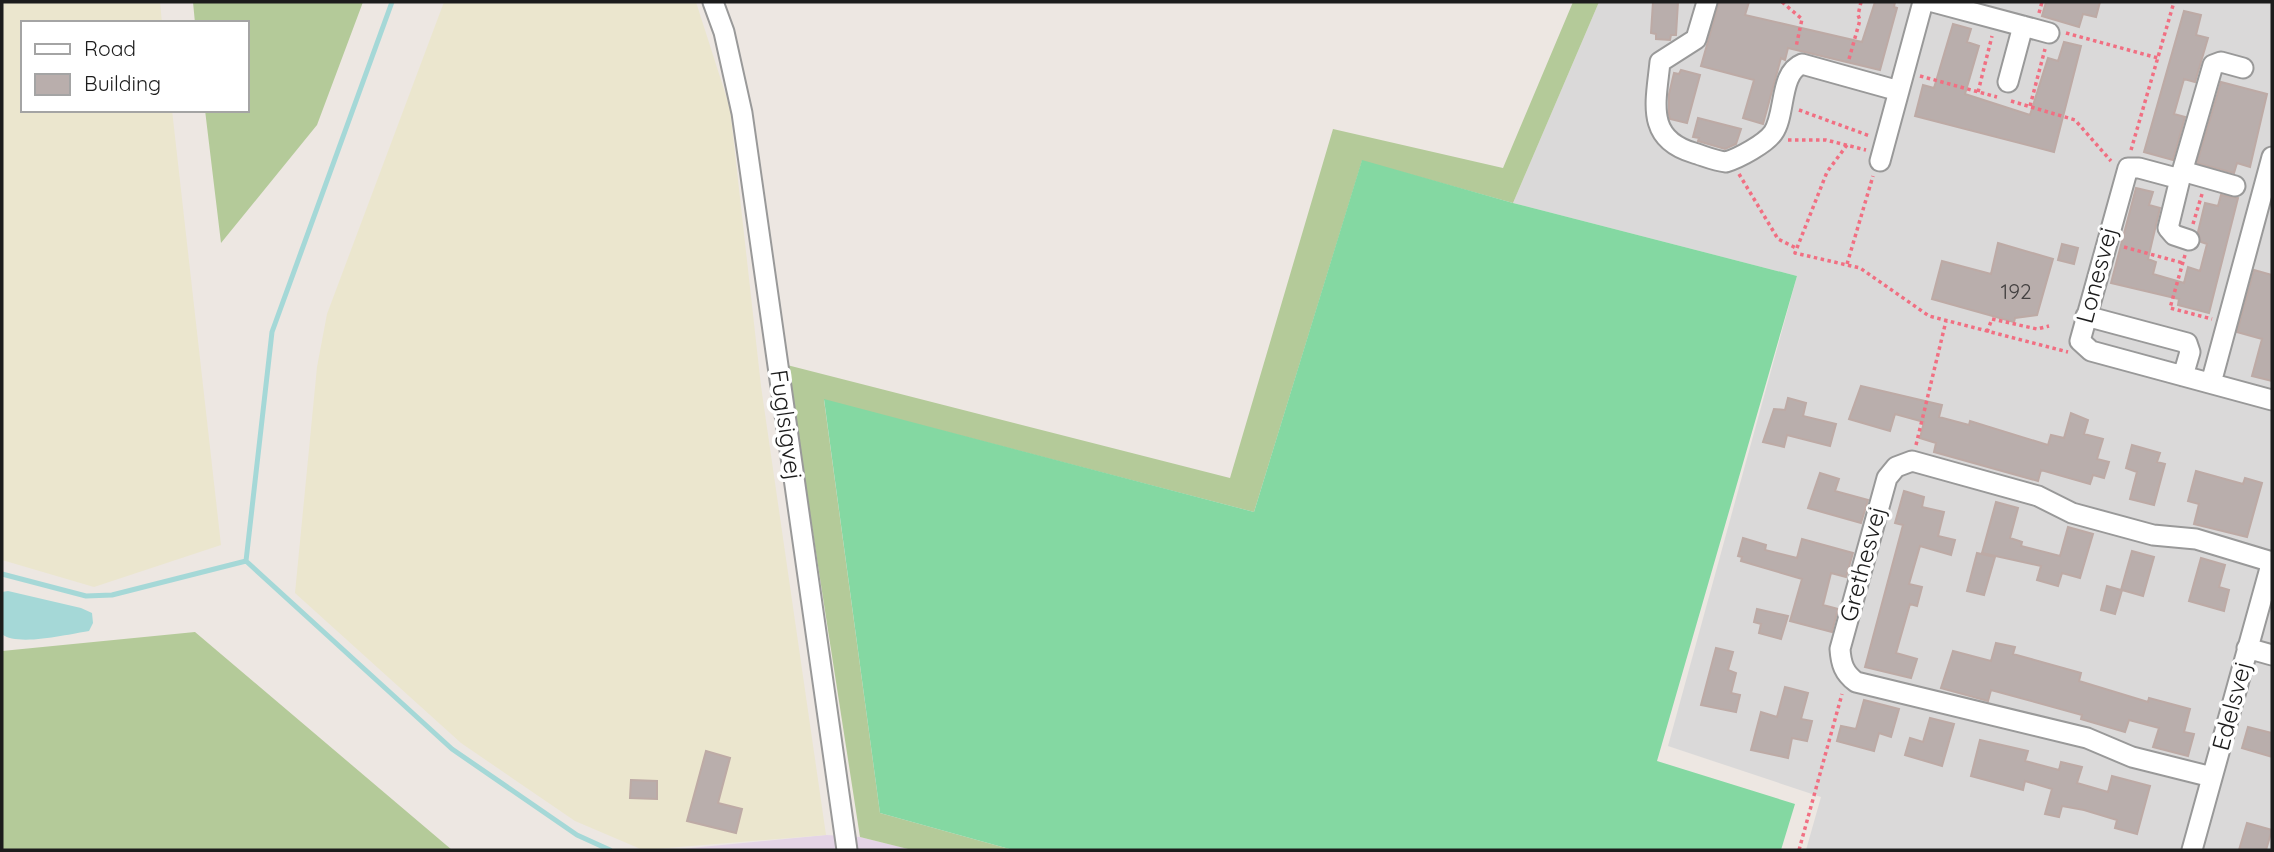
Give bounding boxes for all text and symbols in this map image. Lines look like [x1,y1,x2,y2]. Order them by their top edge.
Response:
legend [21,21,248,112]
text: Road [84,35,136,61]
text: Building [84,70,161,96]
street label: Lonesvej [2069,223,2123,326]
house number: 192 [2000,278,2032,304]
street label: Fuglsigvej [764,368,810,482]
street label: Grethesvej [1832,503,1892,625]
street label: Edelsvej [2205,658,2257,754]

